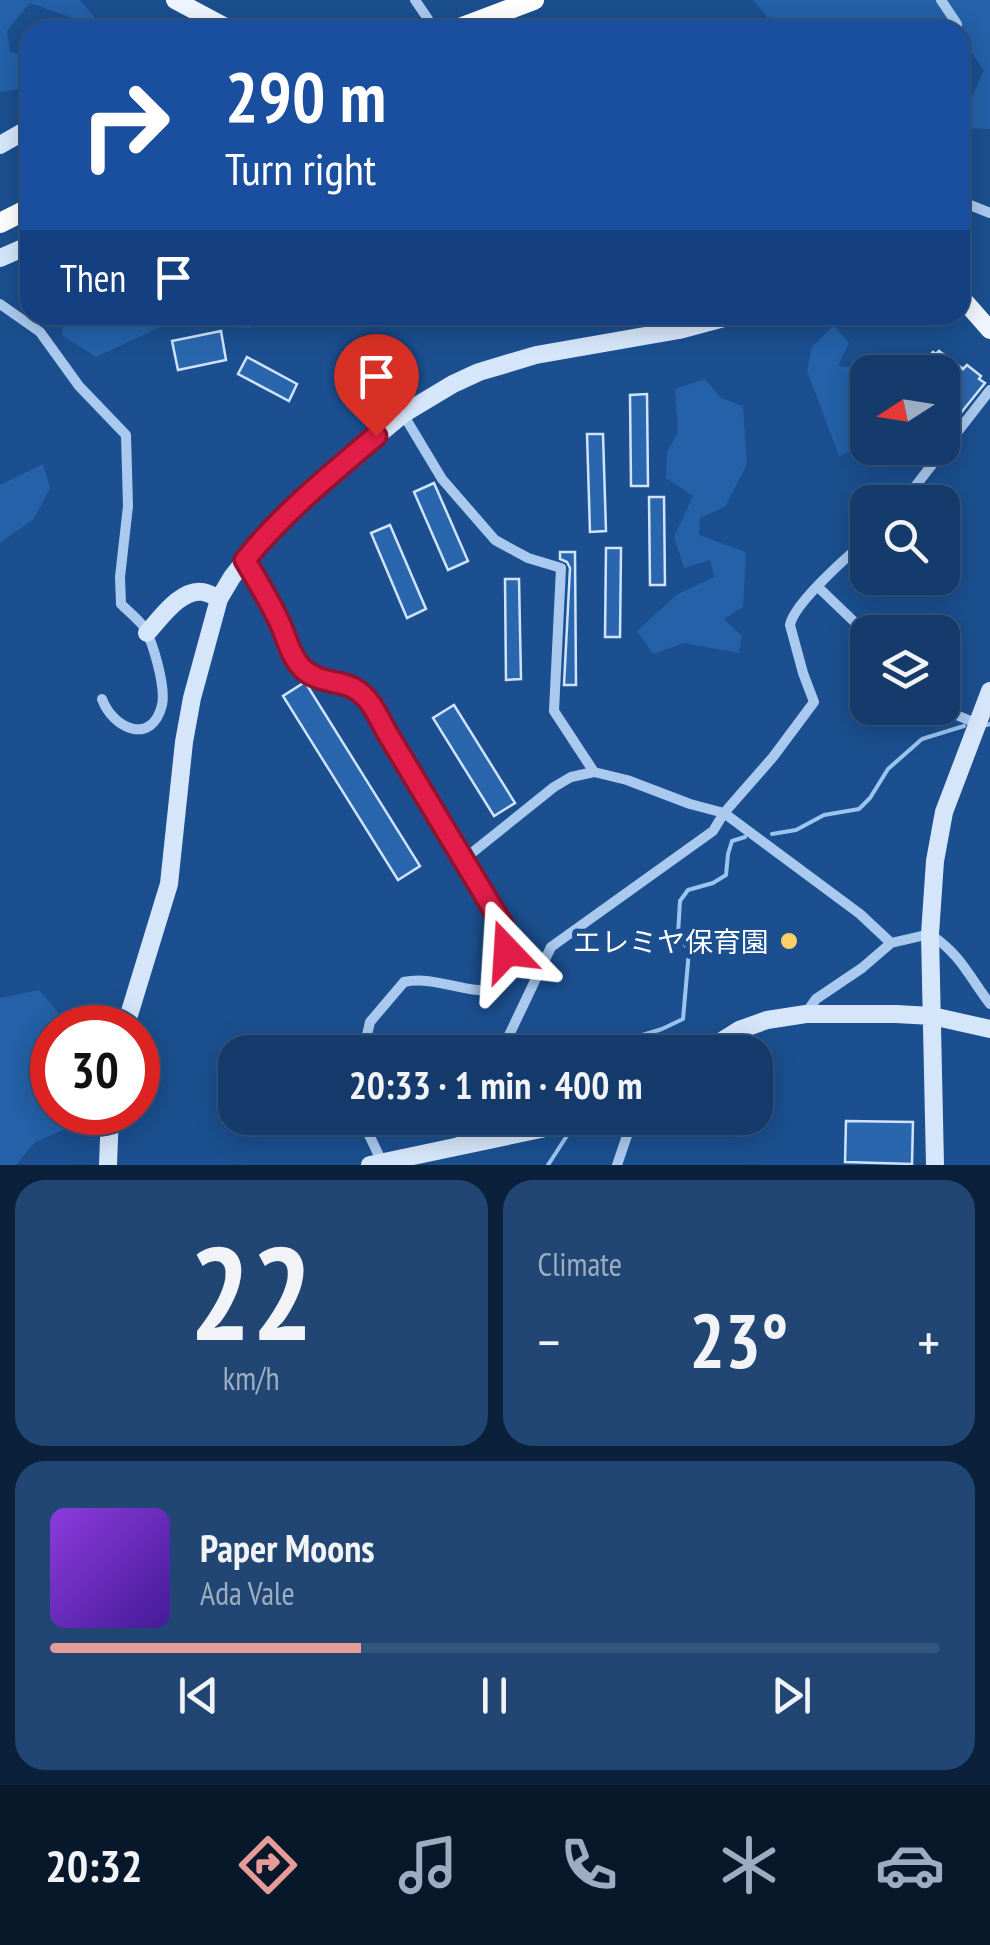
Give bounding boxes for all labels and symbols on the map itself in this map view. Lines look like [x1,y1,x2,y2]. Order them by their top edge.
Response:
pin [334,334,419,437]
north arrow [850,355,960,465]
position arrow [455,899,559,1003]
place label: エレミヤ保育園 [573,923,769,960]
marker: エレミヤ保育園 [778,930,800,952]
speed limit sign: 30 [30,1005,160,1135]

